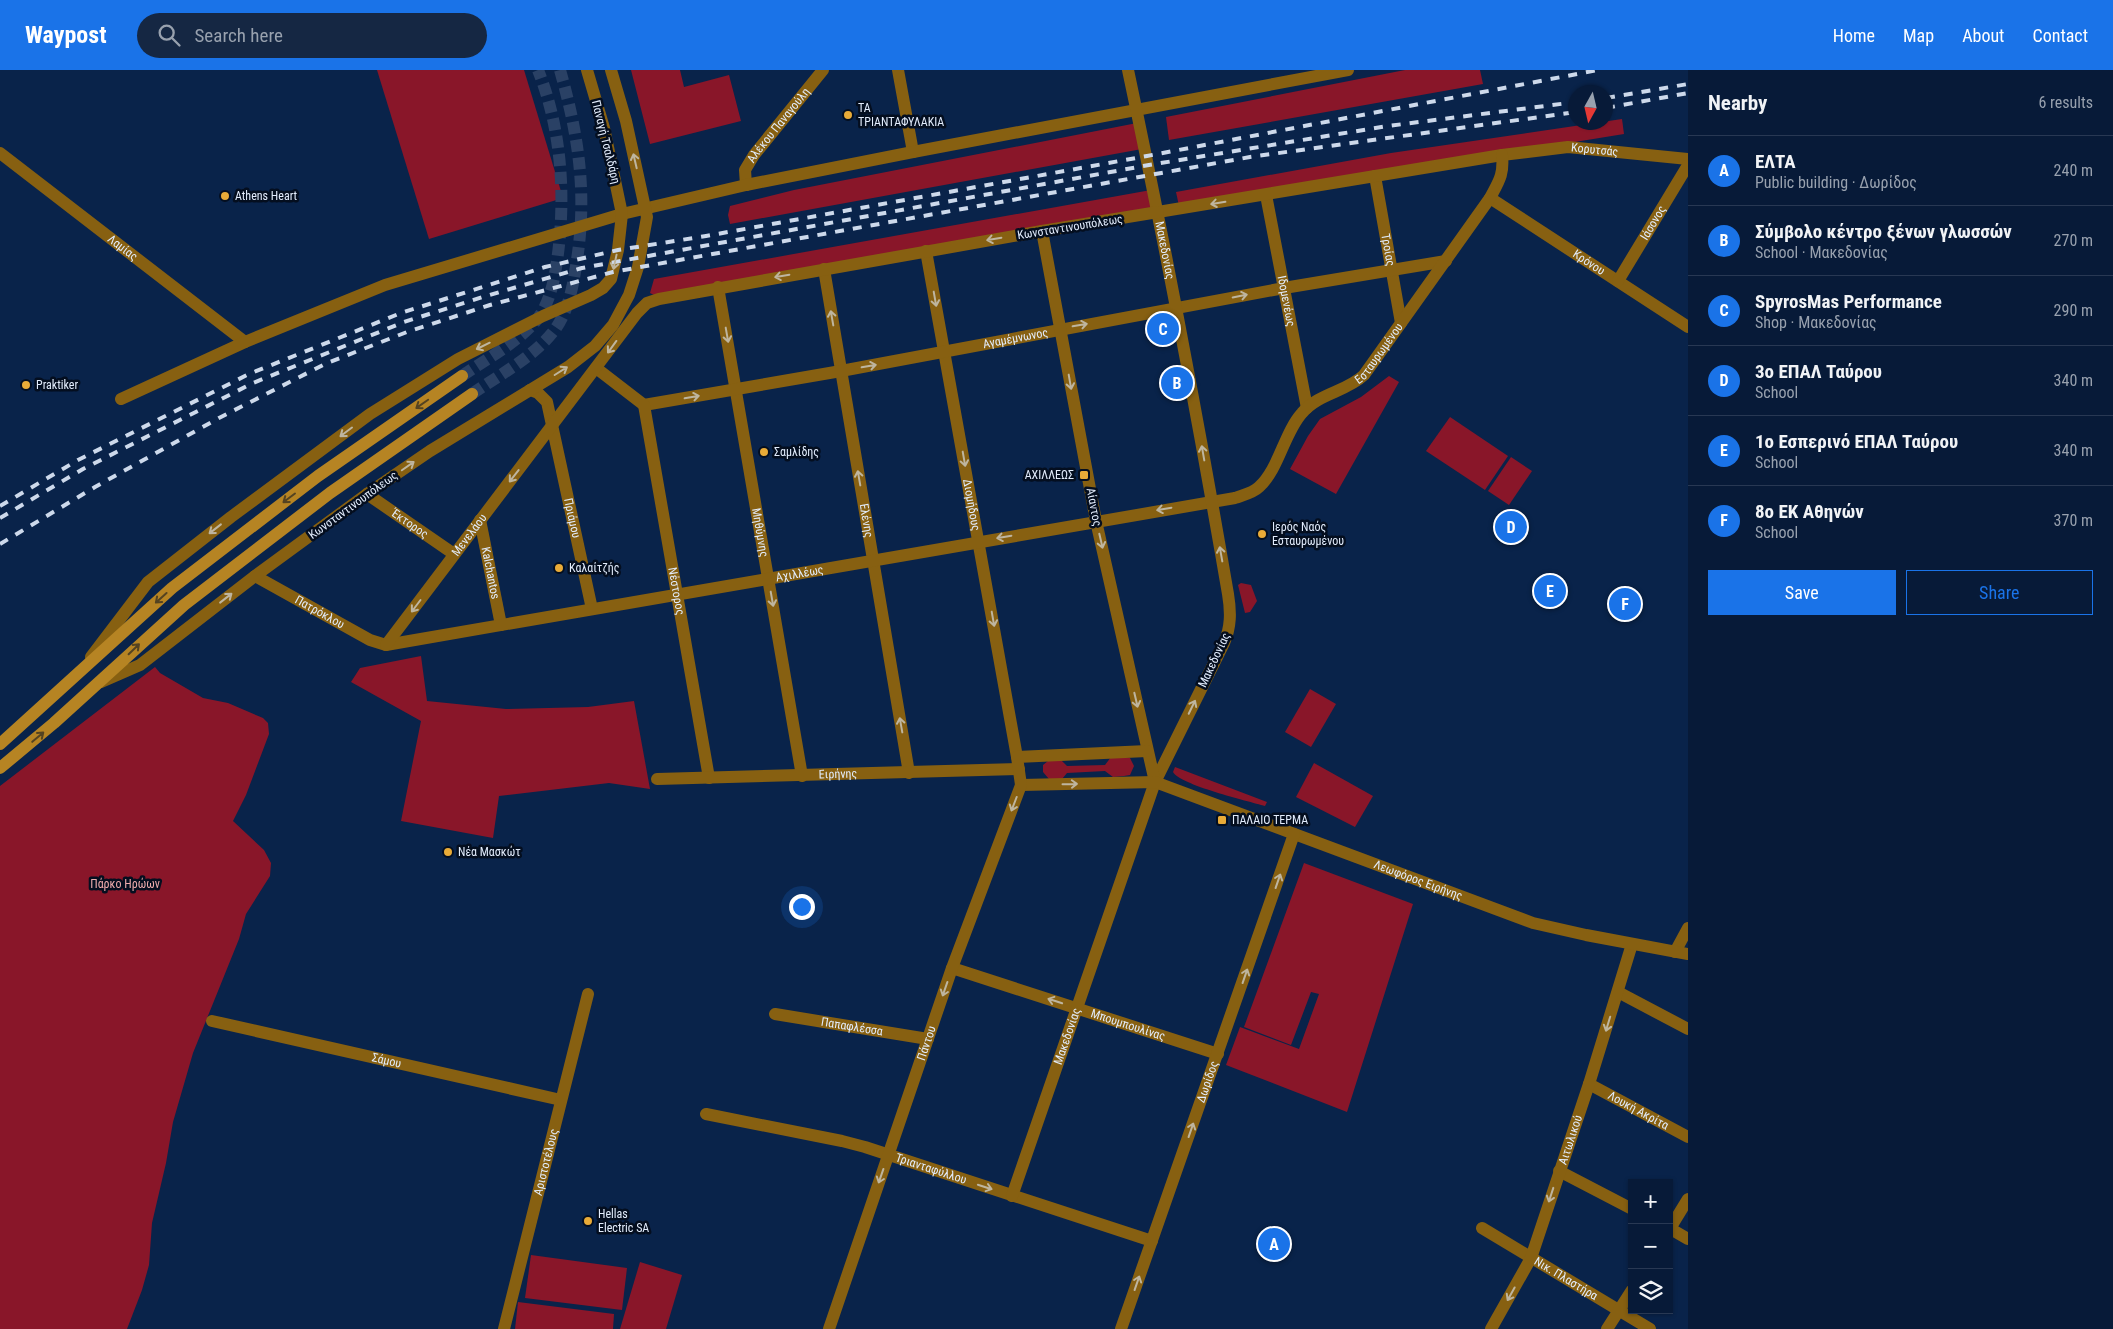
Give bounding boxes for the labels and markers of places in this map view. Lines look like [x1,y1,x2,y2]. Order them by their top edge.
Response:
place label: ΤΑ ΤΡΙΑΝΤΑΦΥΛΑΚΙΑ [858,101,944,129]
marker: ΤΑ ΤΡΙΑΝΤΑΦΥΛΑΚΙΑ [842,109,854,121]
place label: Athens Heart [235,189,298,203]
marker: Athens Heart [219,190,231,202]
pin: C [1147,310,1179,348]
pin: B [1161,364,1193,402]
place label: Praktiker [36,378,78,392]
marker: Praktiker [20,379,32,391]
place label: Σαμλίδης [774,445,819,459]
marker: Σαμλίδης [758,446,770,458]
place label: ΑΧΙΛΛΕΩΣ [1025,468,1074,482]
marker: ΑΧΙΛΛΕΩΣ [1078,469,1090,481]
pin: D [1495,508,1527,546]
place label: Ιερός Ναός Εσταυρωμένου [1272,520,1344,548]
marker: Ιερός Ναός Εσταυρωμένου [1256,528,1268,540]
place label: Καλαίτζής [569,561,620,575]
marker: Καλαίτζής [553,562,565,574]
pin: E [1534,572,1566,610]
pin: F [1609,585,1641,623]
place label: ΠΑΛΑΙΟ ΤΕΡΜΑ [1232,813,1308,827]
marker: ΠΑΛΑΙΟ ΤΕΡΜΑ [1216,814,1228,826]
place label: Νέα Μασκώτ [458,845,521,859]
marker: Νέα Μασκώτ [442,846,454,858]
place label: Hellas Electric SA [598,1207,649,1235]
marker: Hellas Electric SA [582,1215,594,1227]
pin: A [1258,1225,1290,1263]

